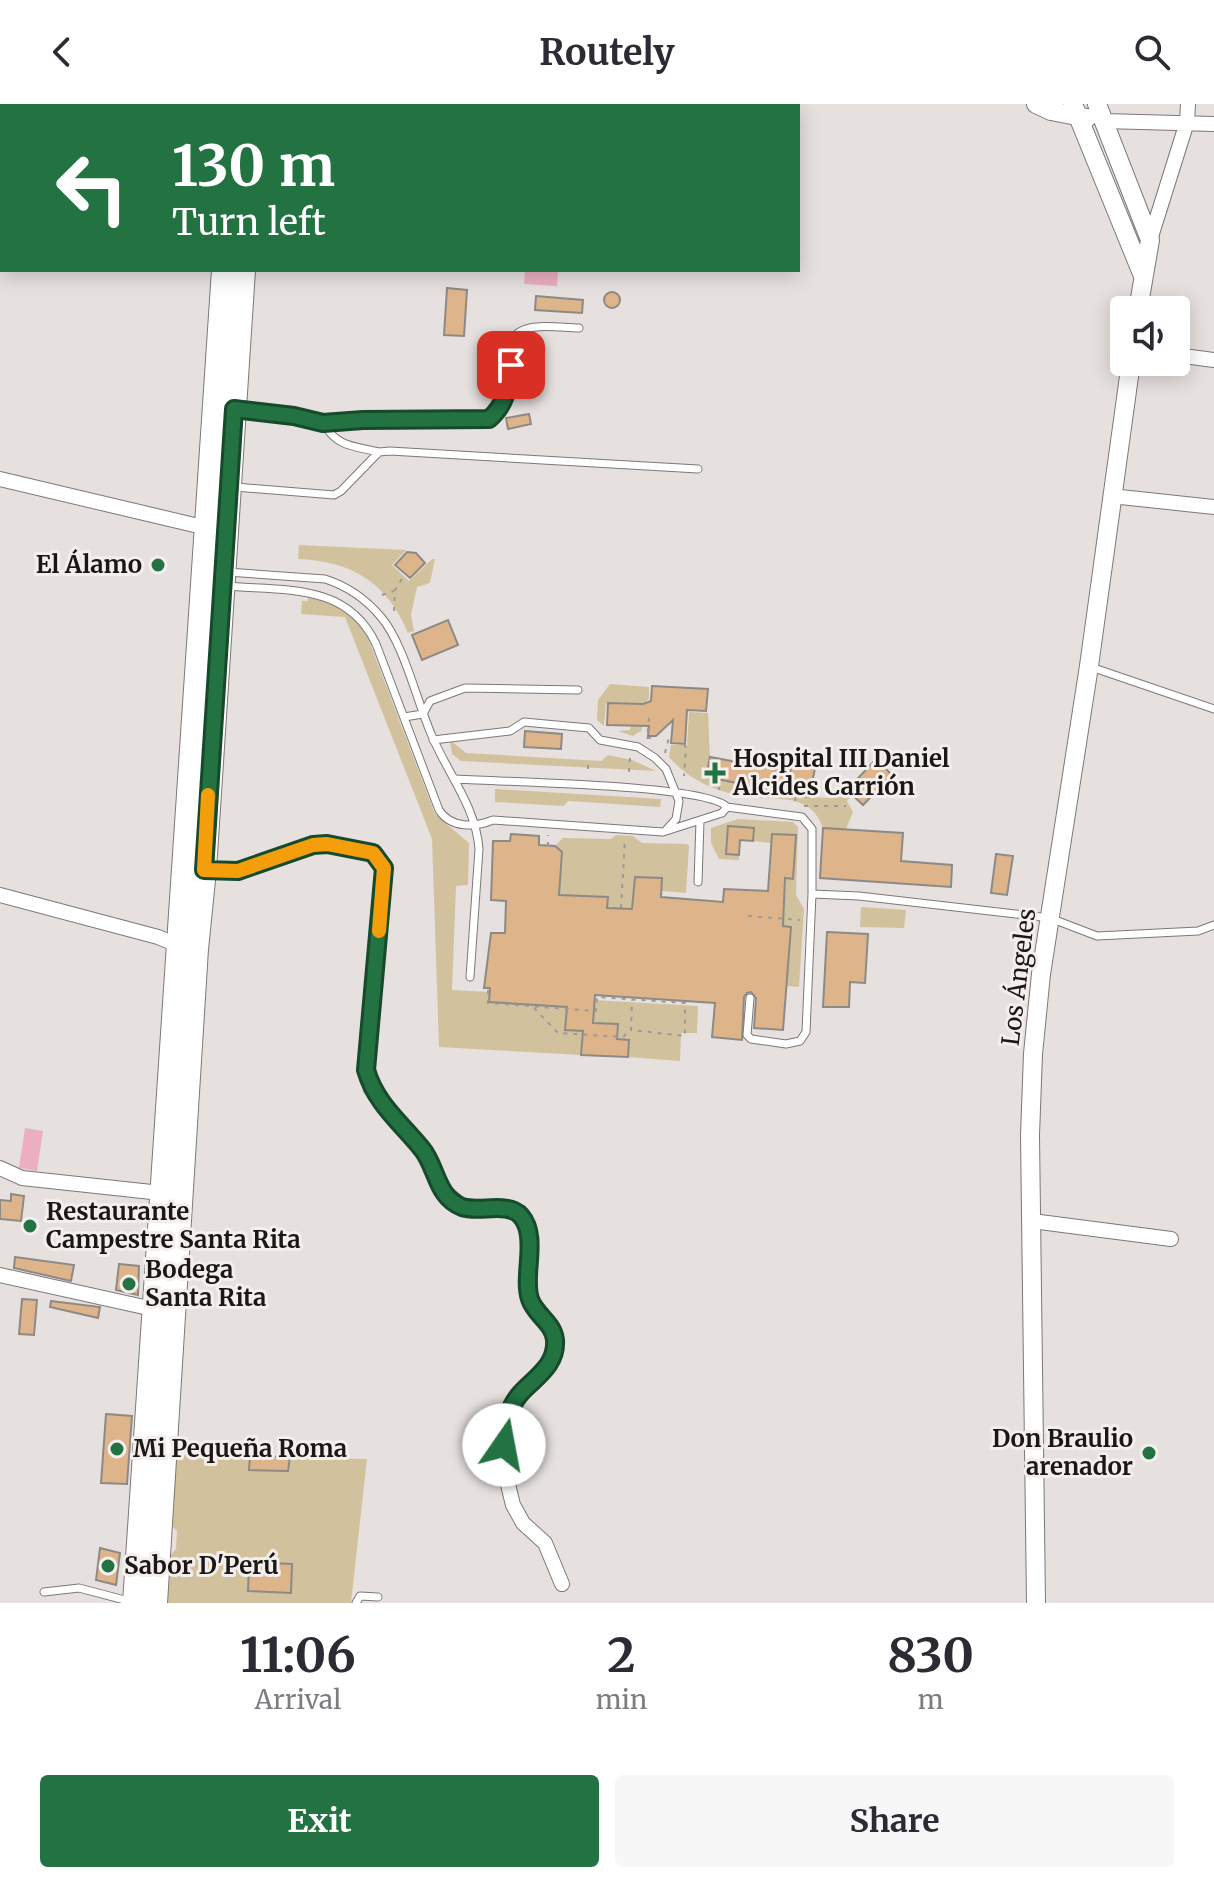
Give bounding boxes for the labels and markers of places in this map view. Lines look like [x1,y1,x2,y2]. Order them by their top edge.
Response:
pin [477,331,545,399]
place label: El Álamo [36,548,142,580]
marker: El Álamo [149,556,167,574]
place label: Hospital III Daniel Alcides Carrión [732,743,950,802]
marker: Hospital III Daniel Alcides Carrión [704,762,726,784]
place label: Restaurante Campestre Santa Rita [46,1196,301,1255]
marker: Restaurante Campestre Santa Rita [21,1217,39,1235]
place label: Bodega Santa Rita [145,1254,266,1313]
marker: Bodega Santa Rita [120,1275,138,1293]
place label: Don Braulio arenador [992,1423,1133,1482]
place label: Mi Pequeña Roma [133,1433,347,1464]
marker: Mi Pequeña Roma [108,1440,126,1458]
marker: Don Braulio arenador [1140,1444,1158,1462]
place label: Sabor D'Perú [124,1550,279,1581]
marker: Sabor D'Perú [99,1557,117,1575]

